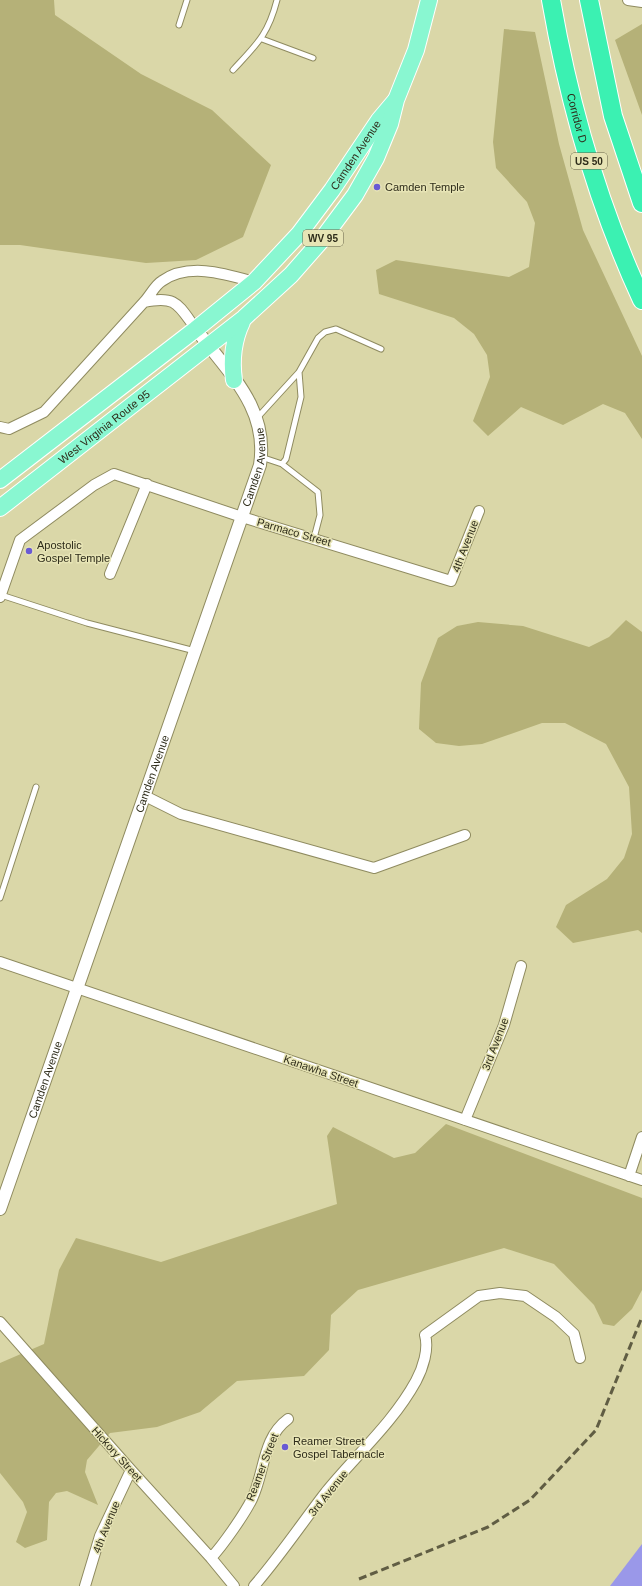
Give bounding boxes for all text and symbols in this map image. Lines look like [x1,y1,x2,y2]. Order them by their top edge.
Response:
street label: Corridor D [565,92,589,144]
street label: Camden Avenue [328,118,383,192]
road number: US 50 [571,153,607,169]
place label: Camden Temple [385,181,465,193]
marker: Camden Temple [372,182,382,192]
road number: WV 95 [303,230,343,246]
street label: West Virginia Route 95 [56,388,152,466]
street label: Camden Avenue [240,427,267,508]
street label: Parmaco Street [256,516,332,548]
street label: 4th Avenue [450,518,480,574]
place label: Apostolic Gospel Temple [37,539,110,564]
marker: Apostolic Gospel Temple [24,546,34,556]
street label: Camden Avenue [133,733,171,814]
street label: 3rd Avenue [479,1016,511,1072]
street label: Camden Avenue [26,1039,64,1120]
street label: Kanawha Street [282,1053,360,1089]
street label: Hickory Street [89,1424,145,1484]
street label: Reamer Street [244,1431,280,1503]
place label: Reamer Street Gospel Tabernacle [293,1435,385,1460]
marker: Reamer Street Gospel Tabernacle [280,1442,290,1452]
street label: 3rd Avenue [306,1468,350,1518]
street label: 4th Avenue [90,1499,122,1555]

